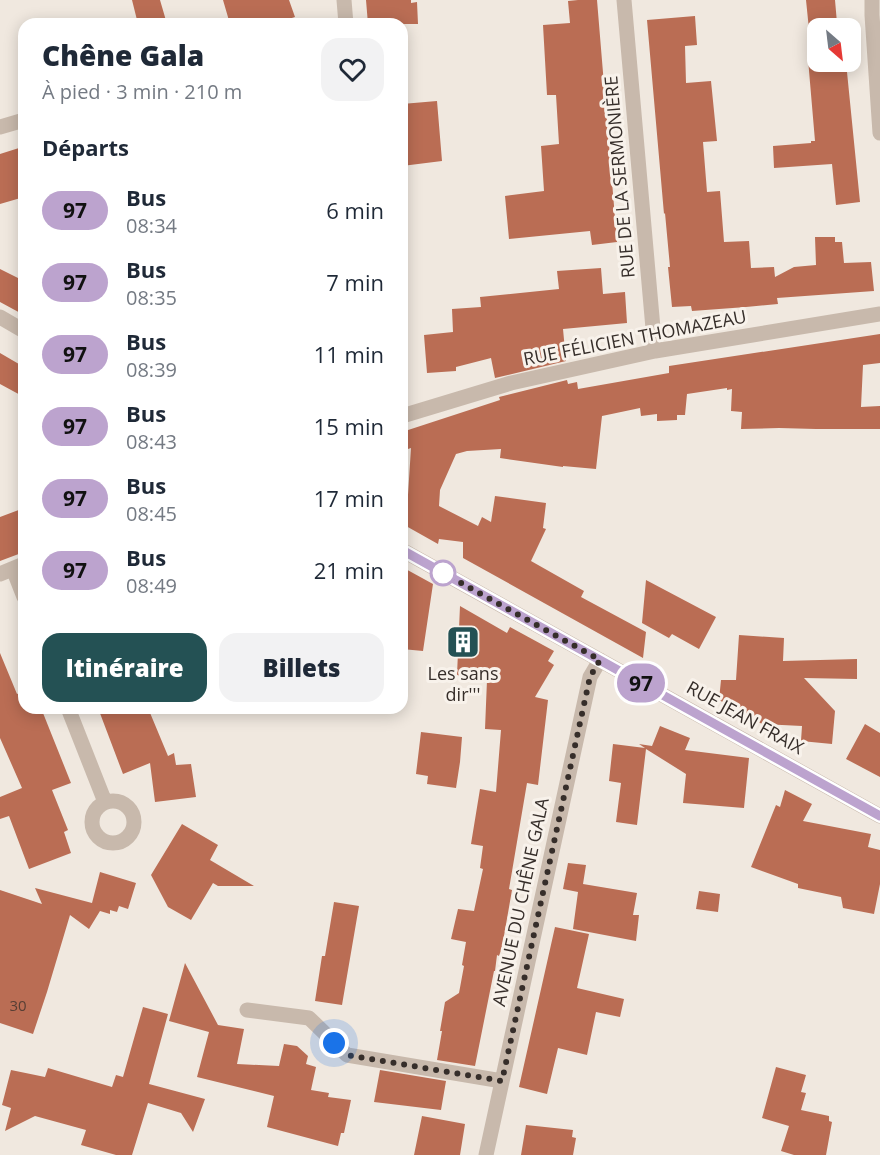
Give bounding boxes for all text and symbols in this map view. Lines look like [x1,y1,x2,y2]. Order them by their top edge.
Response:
north arrow [807,18,861,72]
map controls [807,18,861,72]
text: Chêne Gala [42,36,204,74]
button: heart [321,38,384,101]
street label: RUE DE LA SERMONIÈRE [598,75,640,279]
text: À pied · 3 min · 210 m [42,78,242,105]
text: Départs [42,132,129,162]
text: Bus [126,182,166,212]
text: 6 min [326,195,384,225]
text: 97 [63,196,87,224]
text: 08:34 [126,212,177,239]
text: Bus [126,254,166,284]
text: 7 min [326,267,384,297]
text: 97 [63,268,87,296]
text: 08:35 [126,284,177,311]
street label: RUE FÉLICIEN THOMAZEAU [521,304,748,370]
text: Bus [126,326,166,356]
text: 11 min [314,339,384,369]
text: 97 [63,340,87,368]
text: 08:39 [126,356,177,383]
text: Bus [126,398,166,428]
text: 15 min [314,411,384,441]
text: 97 [63,412,87,440]
text: 08:43 [126,428,177,455]
text: Bus [126,470,166,500]
text: 17 min [314,483,384,513]
text: 97 [63,484,87,512]
text: 08:45 [126,500,177,527]
text: Bus [126,542,166,572]
text: 21 min [314,555,384,585]
text: 97 [63,556,87,584]
unlabelled marker [430,560,456,586]
text: 08:49 [126,572,177,599]
building icon: Les sans dir''' [445,624,481,660]
button: Itinéraire [42,633,207,702]
button: Billets [219,633,384,702]
place label: Les sans dir''' [428,661,498,706]
line badge: 97 [614,664,668,702]
text: 97 [629,669,653,697]
street label: RUE JEAN FRAIX [683,675,809,760]
street label: AVENUE DU CHÊNE GALA [486,795,554,1008]
house number: 30 [9,995,27,1015]
your location [319,1028,349,1058]

